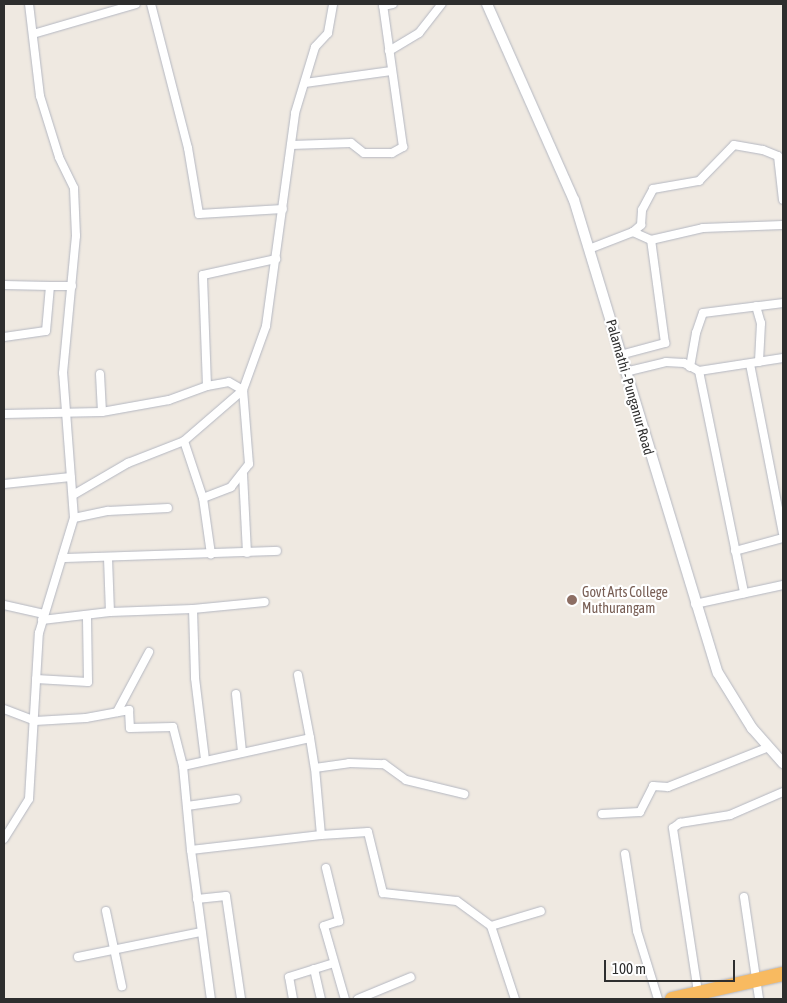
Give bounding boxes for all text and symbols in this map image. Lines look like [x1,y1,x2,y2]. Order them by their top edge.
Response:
street label: Palamathi - Punganur Road [603,317,657,457]
place label: Govt Arts College Muthurangam [582,584,668,616]
marker: Govt Arts College Muthurangam [566,594,578,606]
scale bar [607,950,738,982]
text: 100 m [612,960,646,977]

